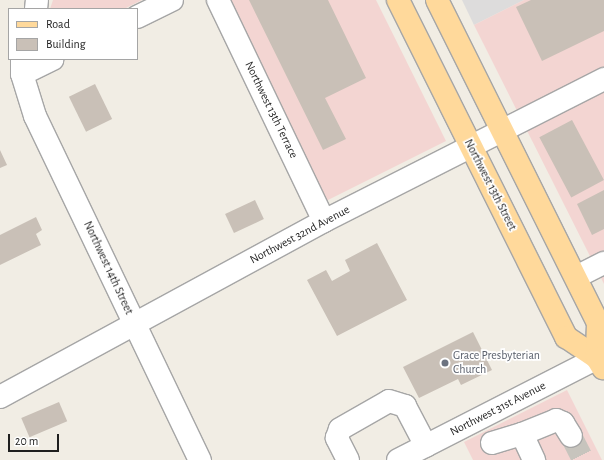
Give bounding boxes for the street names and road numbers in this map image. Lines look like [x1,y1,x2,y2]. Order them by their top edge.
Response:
street label: Northwest 13th Terrace [241,59,301,161]
street label: Northwest 13th Street [461,137,519,233]
street label: Northwest 32nd Avenue [248,203,352,267]
street label: Northwest 14th Street [80,219,136,317]
street label: Northwest 31st Avenue [448,379,548,439]

